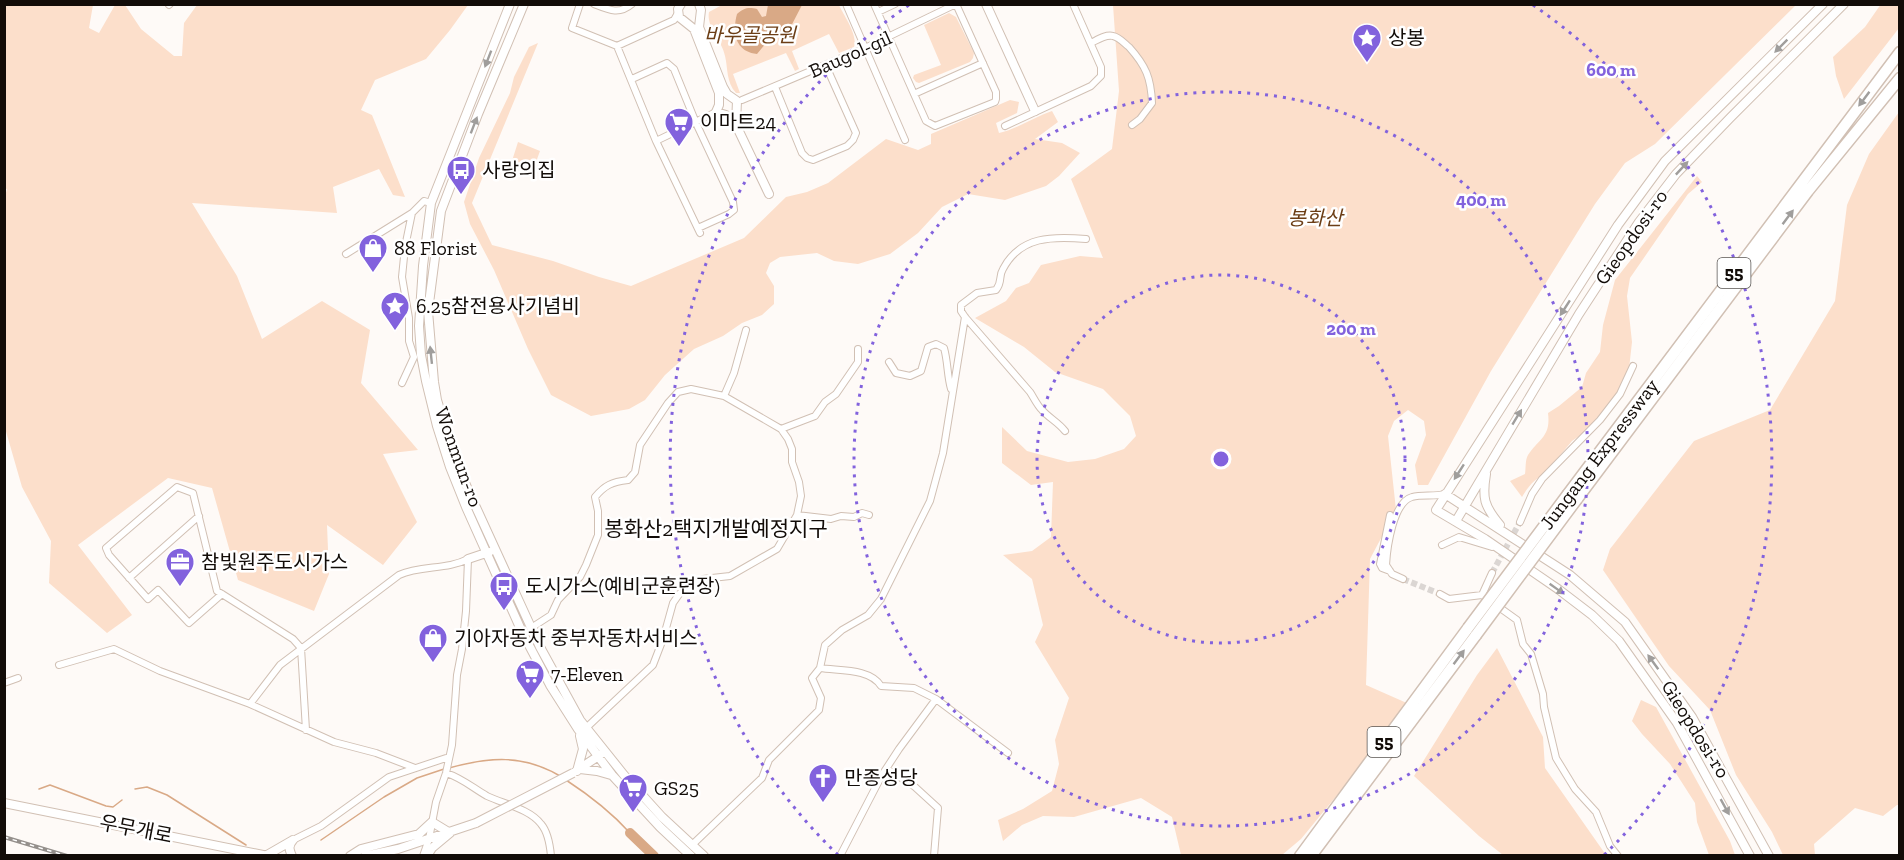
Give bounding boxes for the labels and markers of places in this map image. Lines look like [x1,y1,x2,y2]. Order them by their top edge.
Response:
place icon: 상봉 [1351,22,1383,64]
place label: 상봉 [1388,26,1425,50]
supermarket icon: 이마트24 [663,106,695,148]
place label: 이마트24 [700,110,776,134]
bus stop icon: 사랑의집 [445,154,477,196]
place label: 사랑의집 [482,158,556,182]
shop icon: 88 Florist [357,232,389,274]
place label: 88 Florist [394,236,478,260]
place icon: 6.25참전용사기념비 [379,290,411,332]
place label: 6.25참전용사기념비 [416,294,580,318]
centre of rings [1211,449,1231,469]
office icon: 참빛원주도시가스 [164,546,196,588]
place label: 참빛원주도시가스 [201,550,348,574]
bus stop icon: 도시가스(예비군훈련장) [488,570,520,612]
place label: 도시가스(예비군훈련장) [525,574,720,598]
shop icon: 기아자동차 중부자동차서비스 [417,622,449,664]
place label: 기아자동차 중부자동차서비스 [454,626,698,650]
supermarket icon: 7-Eleven [514,658,546,700]
place label: 7-Eleven [551,662,624,686]
church icon: 만종성당 [807,762,839,804]
place label: 만종성당 [844,766,918,790]
supermarket icon: GS25 [617,772,649,814]
place label: GS25 [654,776,699,800]

